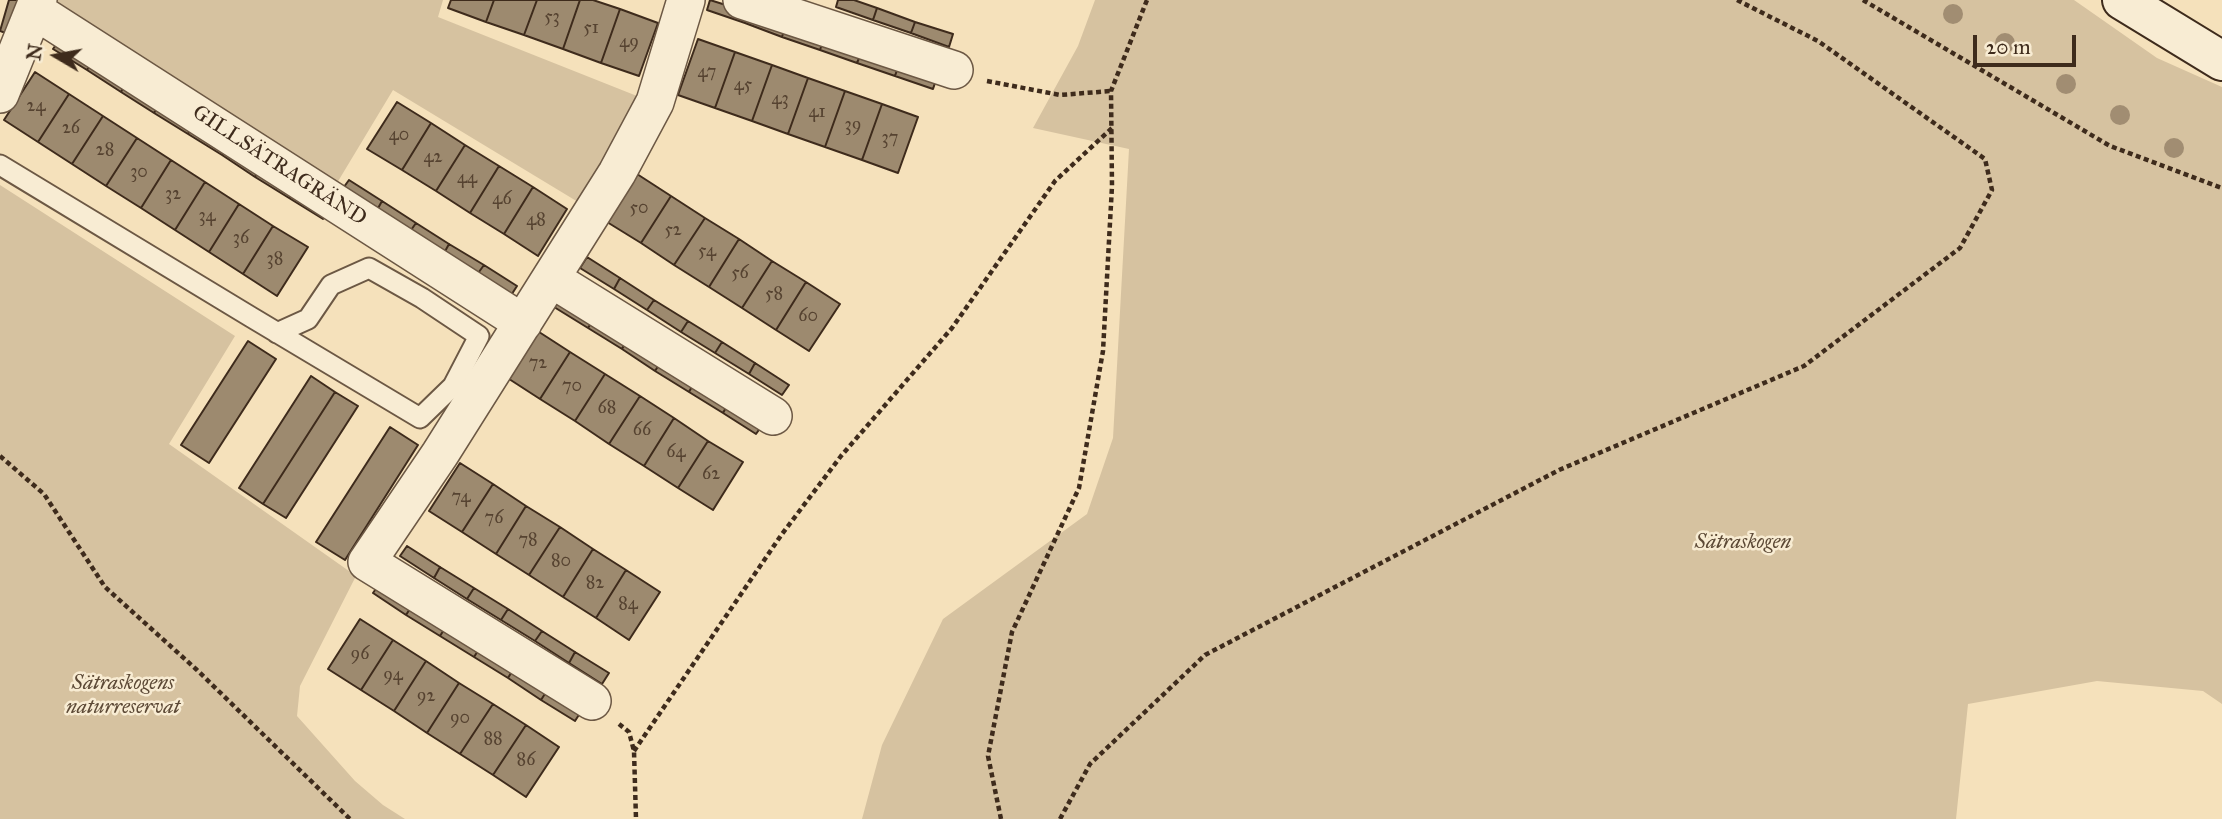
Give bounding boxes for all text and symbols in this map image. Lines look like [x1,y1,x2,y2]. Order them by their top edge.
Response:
house number: 53 [544,7,560,29]
house number: 51 [583,18,599,40]
north arrow [21,21,91,91]
scale bar [1977,21,2080,65]
house number: 49 [619,32,639,54]
text: 20 m [1986,34,2031,60]
text: N [22,42,48,62]
house number: 47 [698,62,716,84]
house number: 45 [734,75,752,97]
house number: 43 [771,89,789,111]
house number: 24 [27,96,45,118]
street label: GILLSÄTRAGRÄND [187,100,371,232]
house number: 41 [808,102,826,124]
house number: 39 [845,115,861,137]
house number: 26 [62,118,80,140]
house number: 40 [389,125,409,147]
house number: 37 [882,128,898,150]
house number: 28 [96,140,114,162]
house number: 42 [424,147,442,169]
house number: 30 [130,162,148,184]
house number: 44 [457,168,477,190]
house number: 32 [165,184,181,206]
house number: 46 [492,189,512,211]
house number: 50 [630,198,648,220]
house number: 34 [198,206,216,228]
house number: 48 [526,210,546,232]
house number: 52 [664,220,682,242]
house number: 36 [233,228,249,250]
house number: 54 [698,241,716,263]
house number: 38 [267,249,283,271]
house number: 56 [731,263,749,285]
house number: 58 [765,284,783,306]
house number: 60 [798,306,818,328]
house number: 72 [529,353,547,375]
house number: 70 [562,376,582,398]
house number: 68 [598,398,616,420]
house number: 66 [633,420,651,442]
house number: 64 [666,442,686,464]
house number: 62 [702,464,720,486]
house number: 74 [451,487,471,509]
house number: 76 [485,508,503,530]
house number: 78 [518,530,538,552]
park label: Sätraskogen [1695,530,1791,556]
house number: 80 [551,551,571,573]
house number: 82 [586,573,604,595]
house number: 84 [618,594,638,616]
house number: 96 [351,644,369,666]
house number: 94 [383,665,403,687]
park label: Sätraskogens naturreservat [66,671,180,721]
house number: 92 [417,686,435,708]
house number: 90 [450,708,470,730]
house number: 88 [483,729,503,751]
house number: 86 [517,750,535,772]

